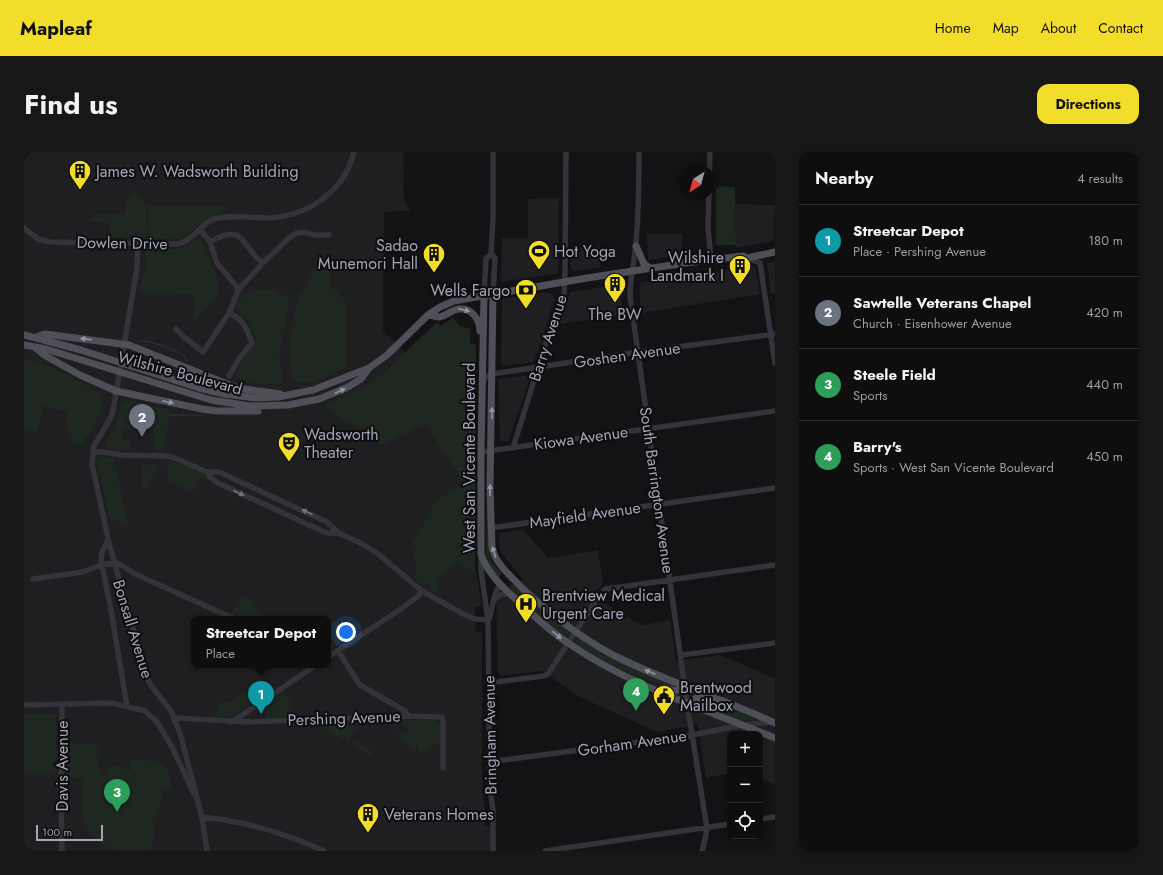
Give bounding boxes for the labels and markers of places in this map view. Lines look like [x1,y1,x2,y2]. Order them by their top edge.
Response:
building icon: James W. Wadsworth Building [67,158,93,191]
place label: James W. Wadsworth Building [94,160,299,183]
place label: Sadao Munemori Hall [318,234,418,275]
sports icon: Hot Yoga [526,238,552,271]
place label: Hot Yoga [554,240,616,263]
building icon: Sadao Munemori Hall [421,241,447,274]
place label: Wilshire Landmark I [650,246,724,287]
building icon: Wilshire Landmark I [727,253,753,286]
building icon: The BW [602,271,628,304]
bank icon: Wells Fargo [513,277,539,310]
place label: Wells Fargo [430,279,510,302]
place label: The BW [588,303,642,326]
pin: 2 [129,404,155,437]
place label: Wadsworth Theater [304,423,379,464]
theatre icon: Wadsworth Theater [276,430,302,463]
place label: Brentview Medical Urgent Care [542,584,665,625]
hospital icon: Brentview Medical Urgent Care [513,591,539,624]
place label: Brentwood Mailbox [680,676,752,717]
pin: 4 [623,678,649,711]
pin: 1 [248,681,274,714]
public building icon: Brentwood Mailbox [651,683,677,716]
pin: 3 [104,779,130,812]
building icon: Veterans Homes [355,801,381,834]
place label: Veterans Homes [384,803,494,826]

